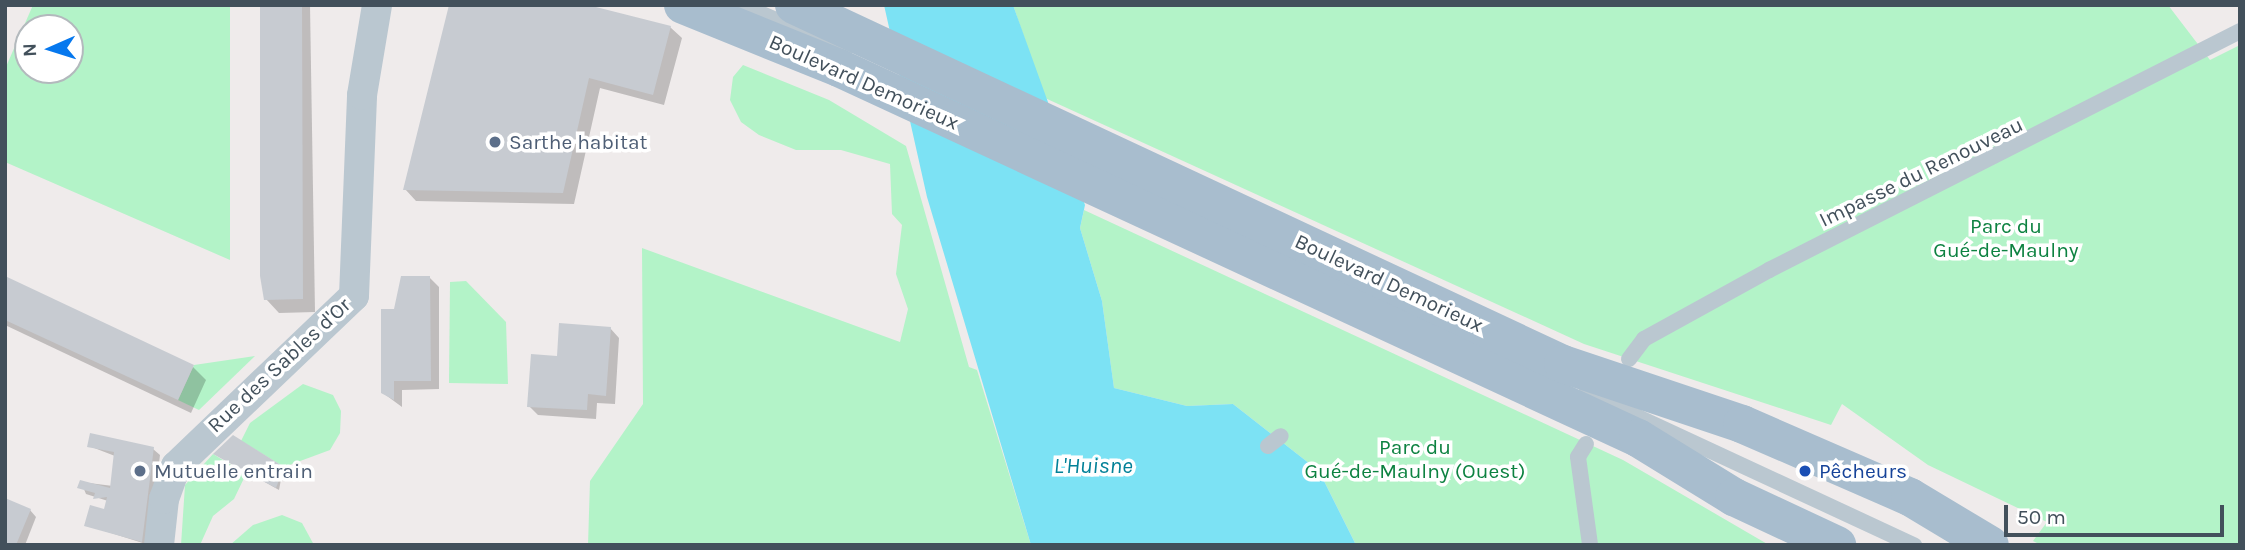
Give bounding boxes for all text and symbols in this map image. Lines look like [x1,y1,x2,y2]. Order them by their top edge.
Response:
north arrow [14,14,84,84]
street label: Boulevard Demorieux [765,29,963,135]
text: N [19,43,41,57]
street label: Impasse du Renouveau [1815,112,2027,232]
place label: Sarthe habitat [509,129,647,155]
marker: Sarthe habitat [487,134,503,150]
park label: Parc du Gué-de-Maulny [1933,213,2079,263]
street label: Boulevard Demorieux [1291,228,1487,338]
street label: Rue des Sables d'Or [202,292,356,438]
park label: Parc du Gué-de-Maulny (Ouest) [1304,434,1526,484]
water label: L'Huisne [1053,452,1133,480]
place label: Mutuelle entrain [154,458,313,484]
place label: Pêcheurs [1819,458,1907,484]
marker: Mutuelle entrain [132,463,148,479]
marker: Pêcheurs [1797,463,1813,479]
scale bar [2007,490,2228,534]
text: 50 m [2017,505,2066,529]

